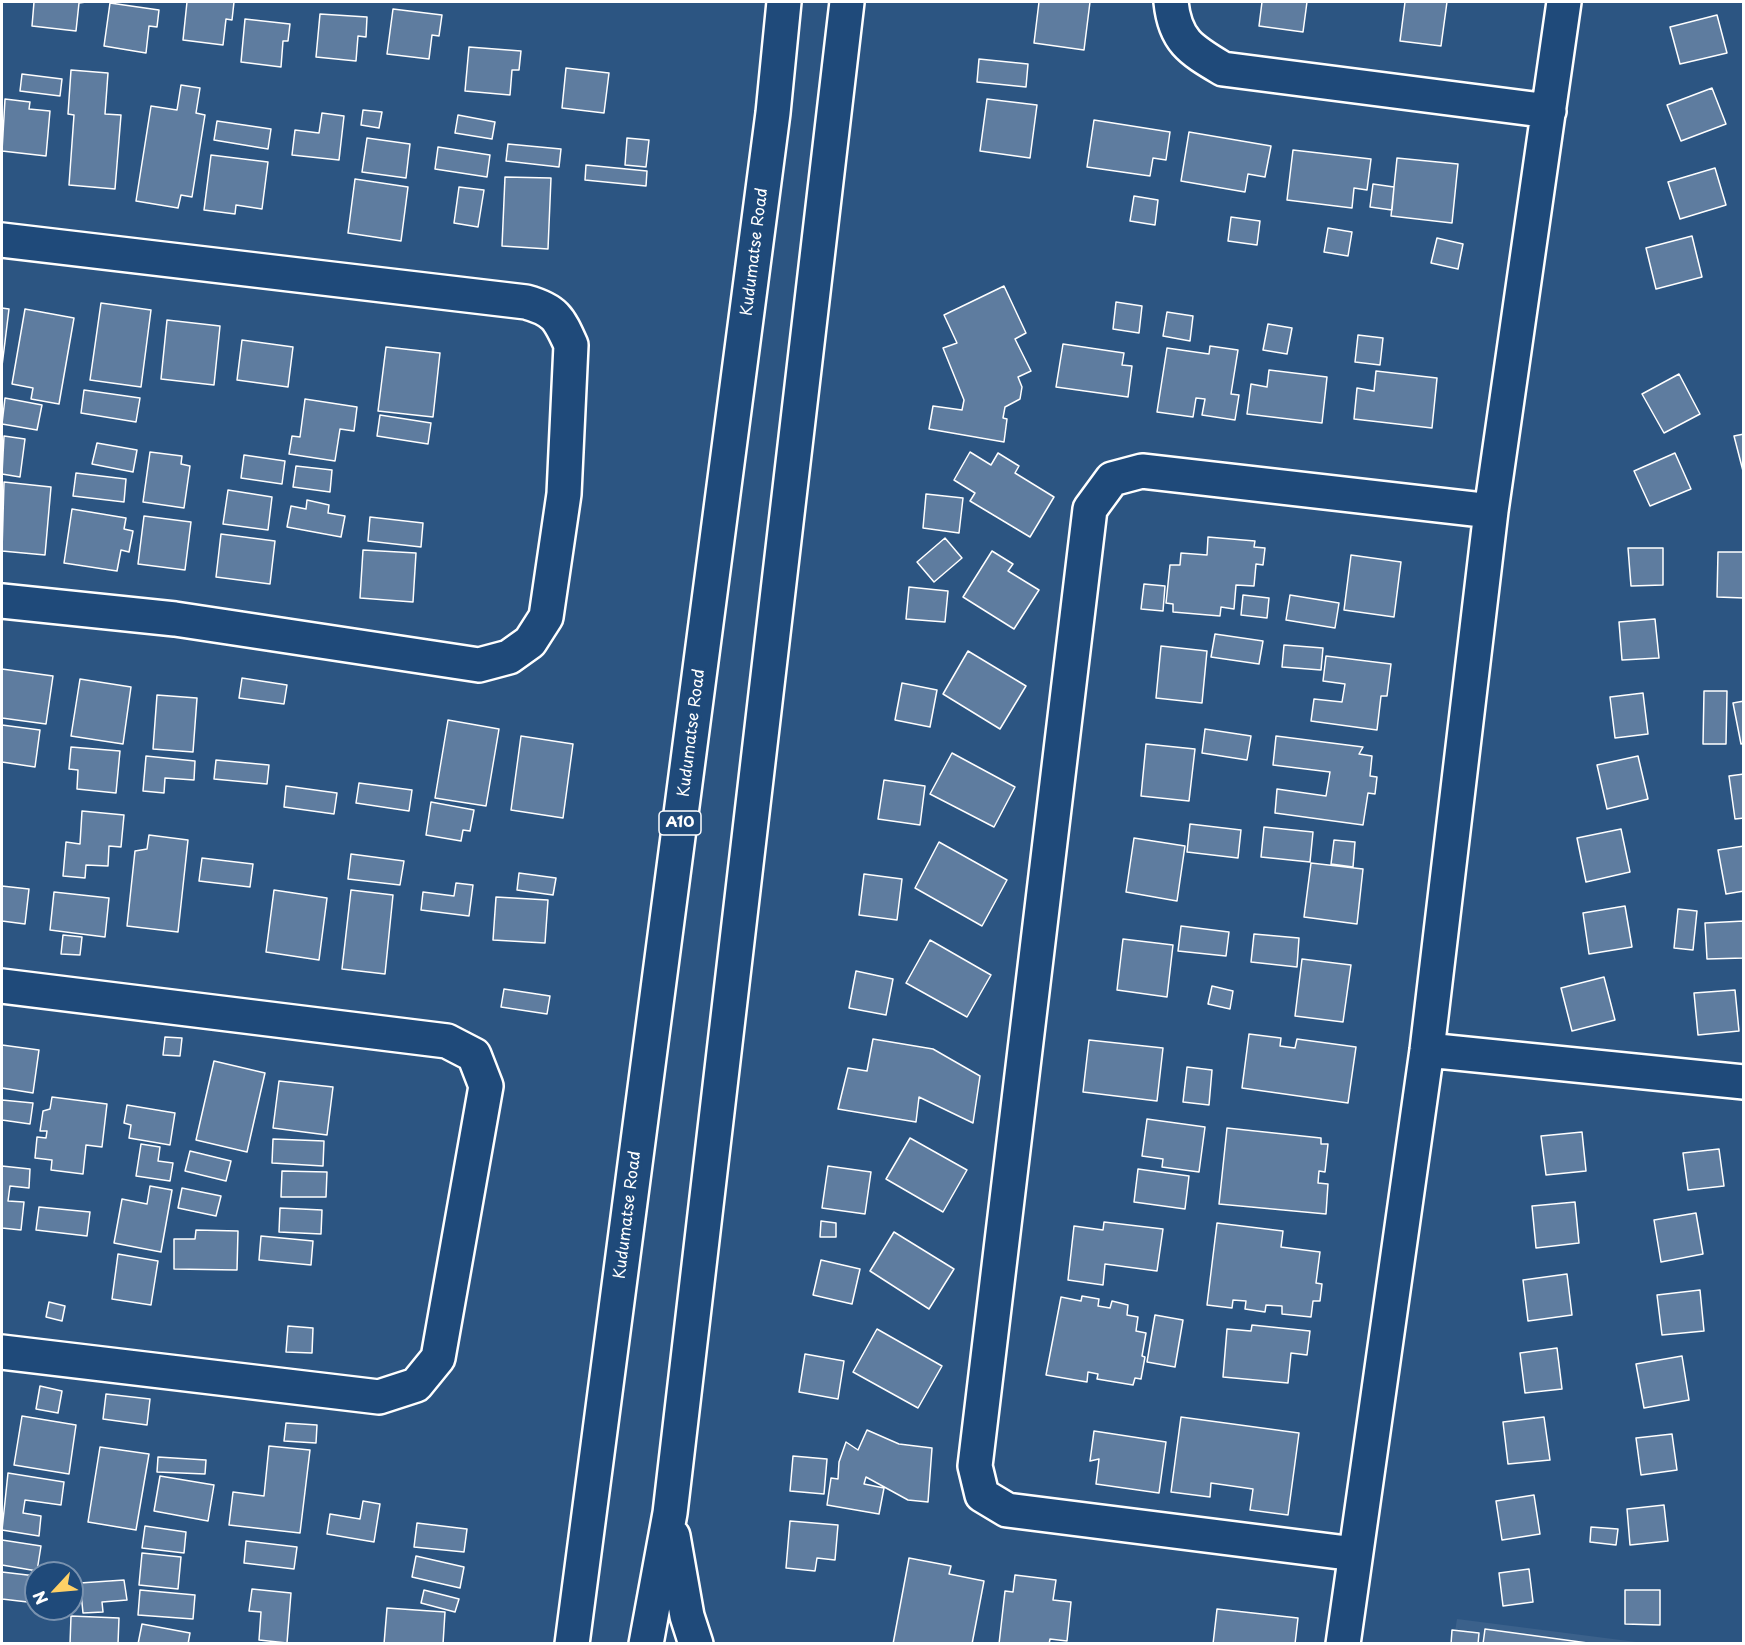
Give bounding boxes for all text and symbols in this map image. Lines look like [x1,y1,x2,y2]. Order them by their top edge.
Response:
street label: Kudumatse Road [738,187,772,317]
street label: Kudumatse Road [675,668,709,798]
road number: A10 [659,811,701,835]
street label: Kudumatse Road [611,1150,645,1280]
north arrow [24,1561,84,1621]
text: N [26,1587,53,1609]

